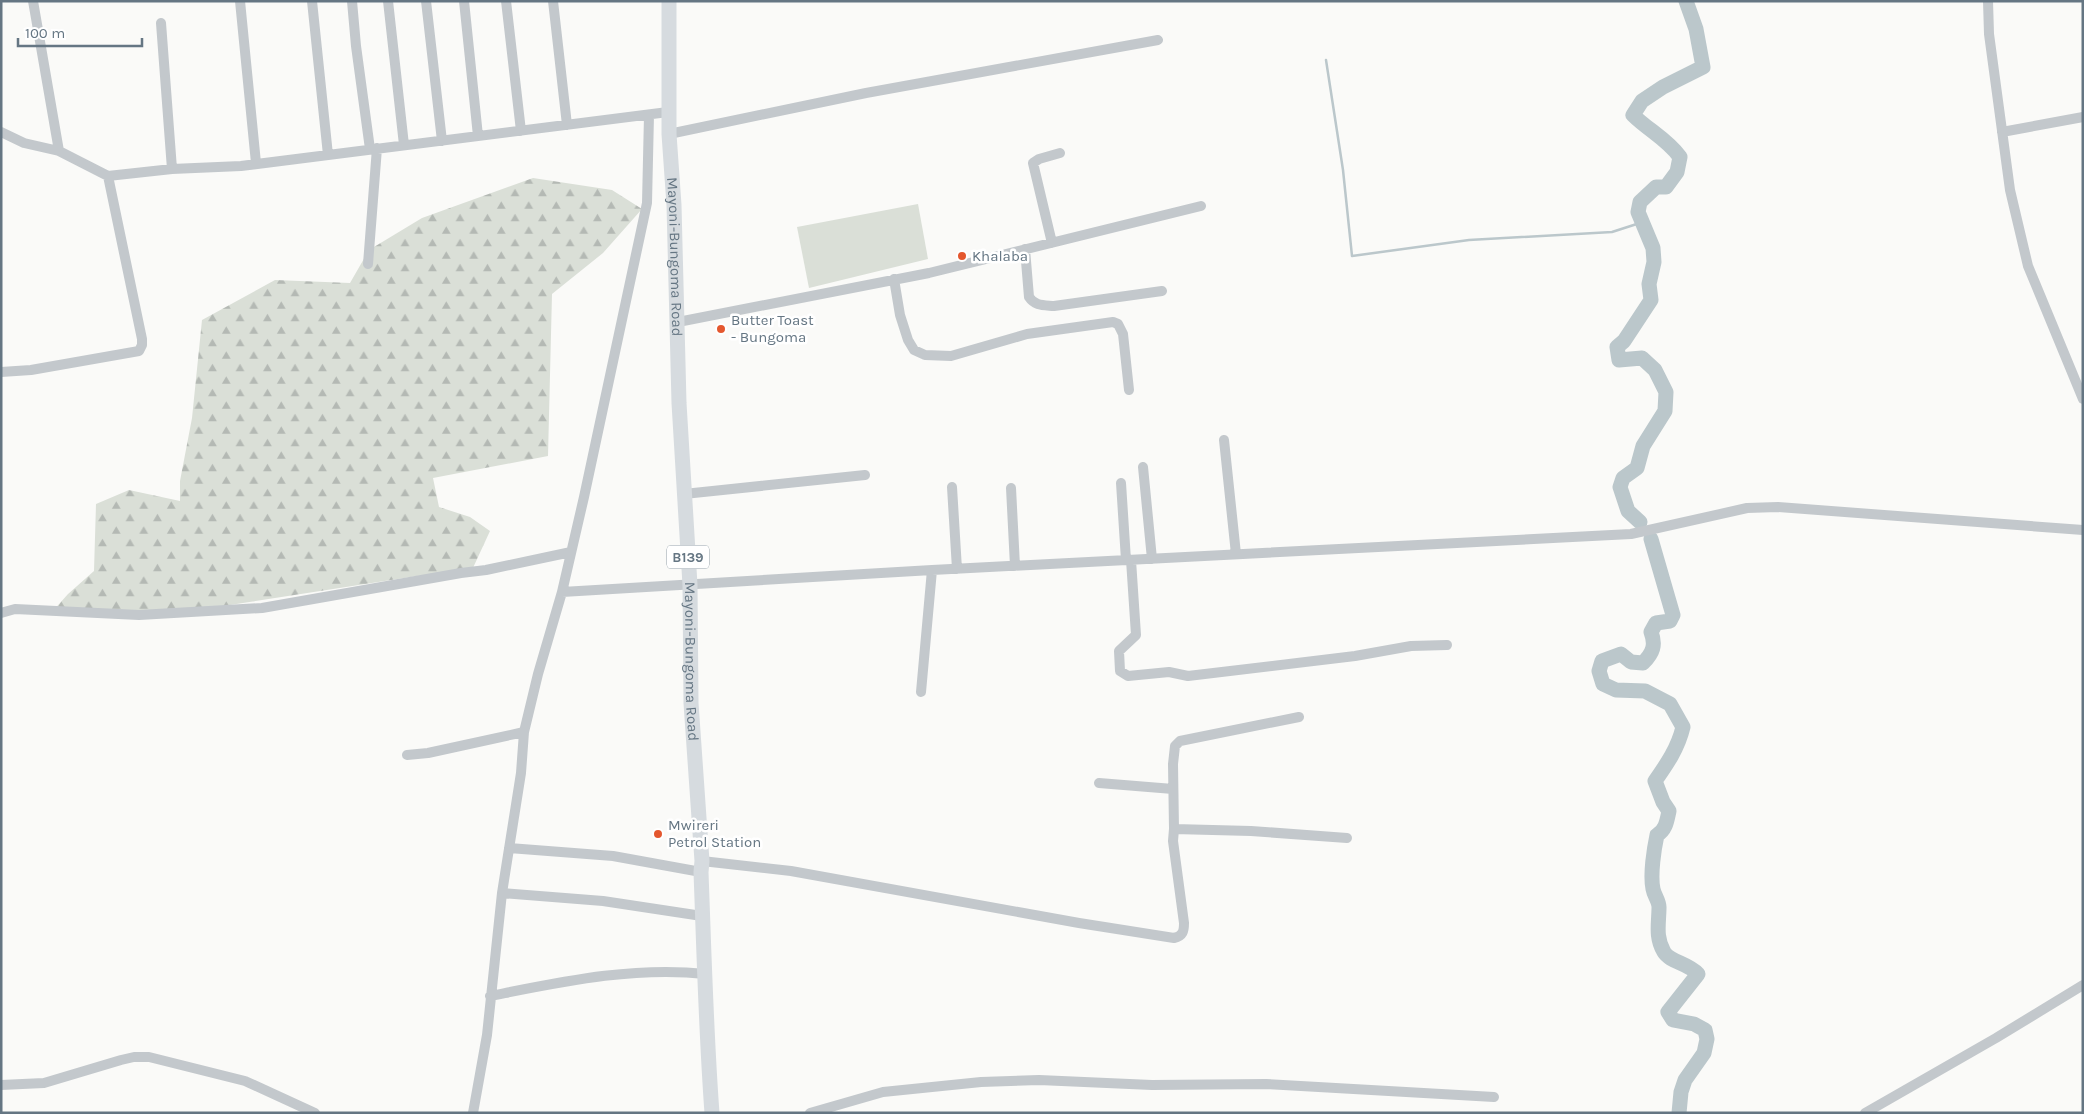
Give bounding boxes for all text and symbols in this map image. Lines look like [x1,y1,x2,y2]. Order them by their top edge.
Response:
scale bar [18,15,141,47]
text: 100 m [25,24,65,42]
street label: Mayoni-Bungoma Road [663,176,686,337]
place label: Khalaba [972,247,1028,265]
marker: Khalaba [956,250,968,262]
place label: Butter Toast - Bungoma [731,311,814,346]
marker: Butter Toast - Bungoma [715,323,727,335]
road number: B139 [667,546,709,568]
street label: Mayoni-Bungoma Road [681,582,703,742]
place label: Mwireri Petrol Station [668,816,761,851]
marker: Mwireri Petrol Station [652,828,664,840]

